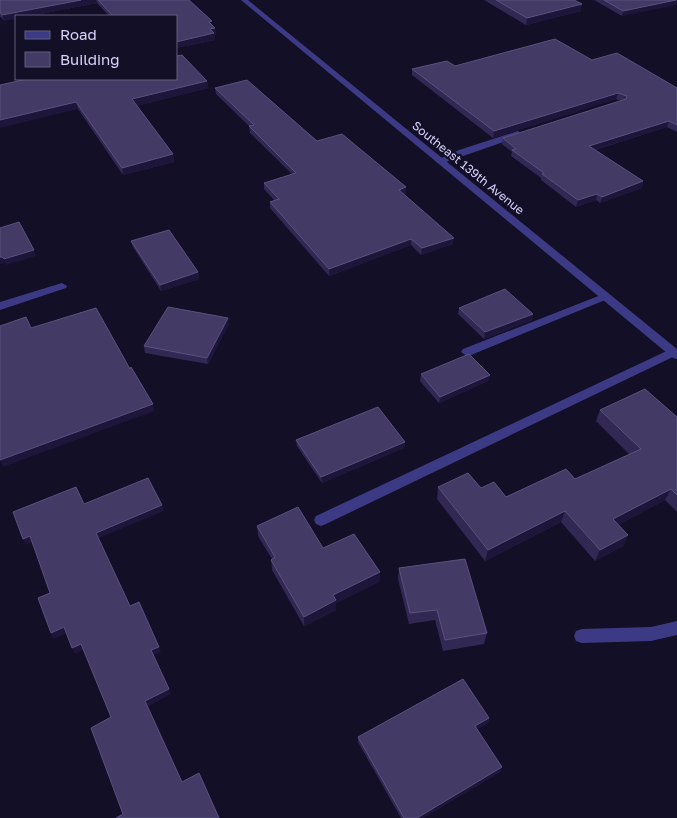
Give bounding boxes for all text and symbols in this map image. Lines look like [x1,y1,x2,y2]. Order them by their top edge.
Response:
legend [15,15,178,80]
text: Road [60,25,97,43]
text: Building [60,50,120,68]
street label: Southeast 139th Avenue [409,118,527,217]

